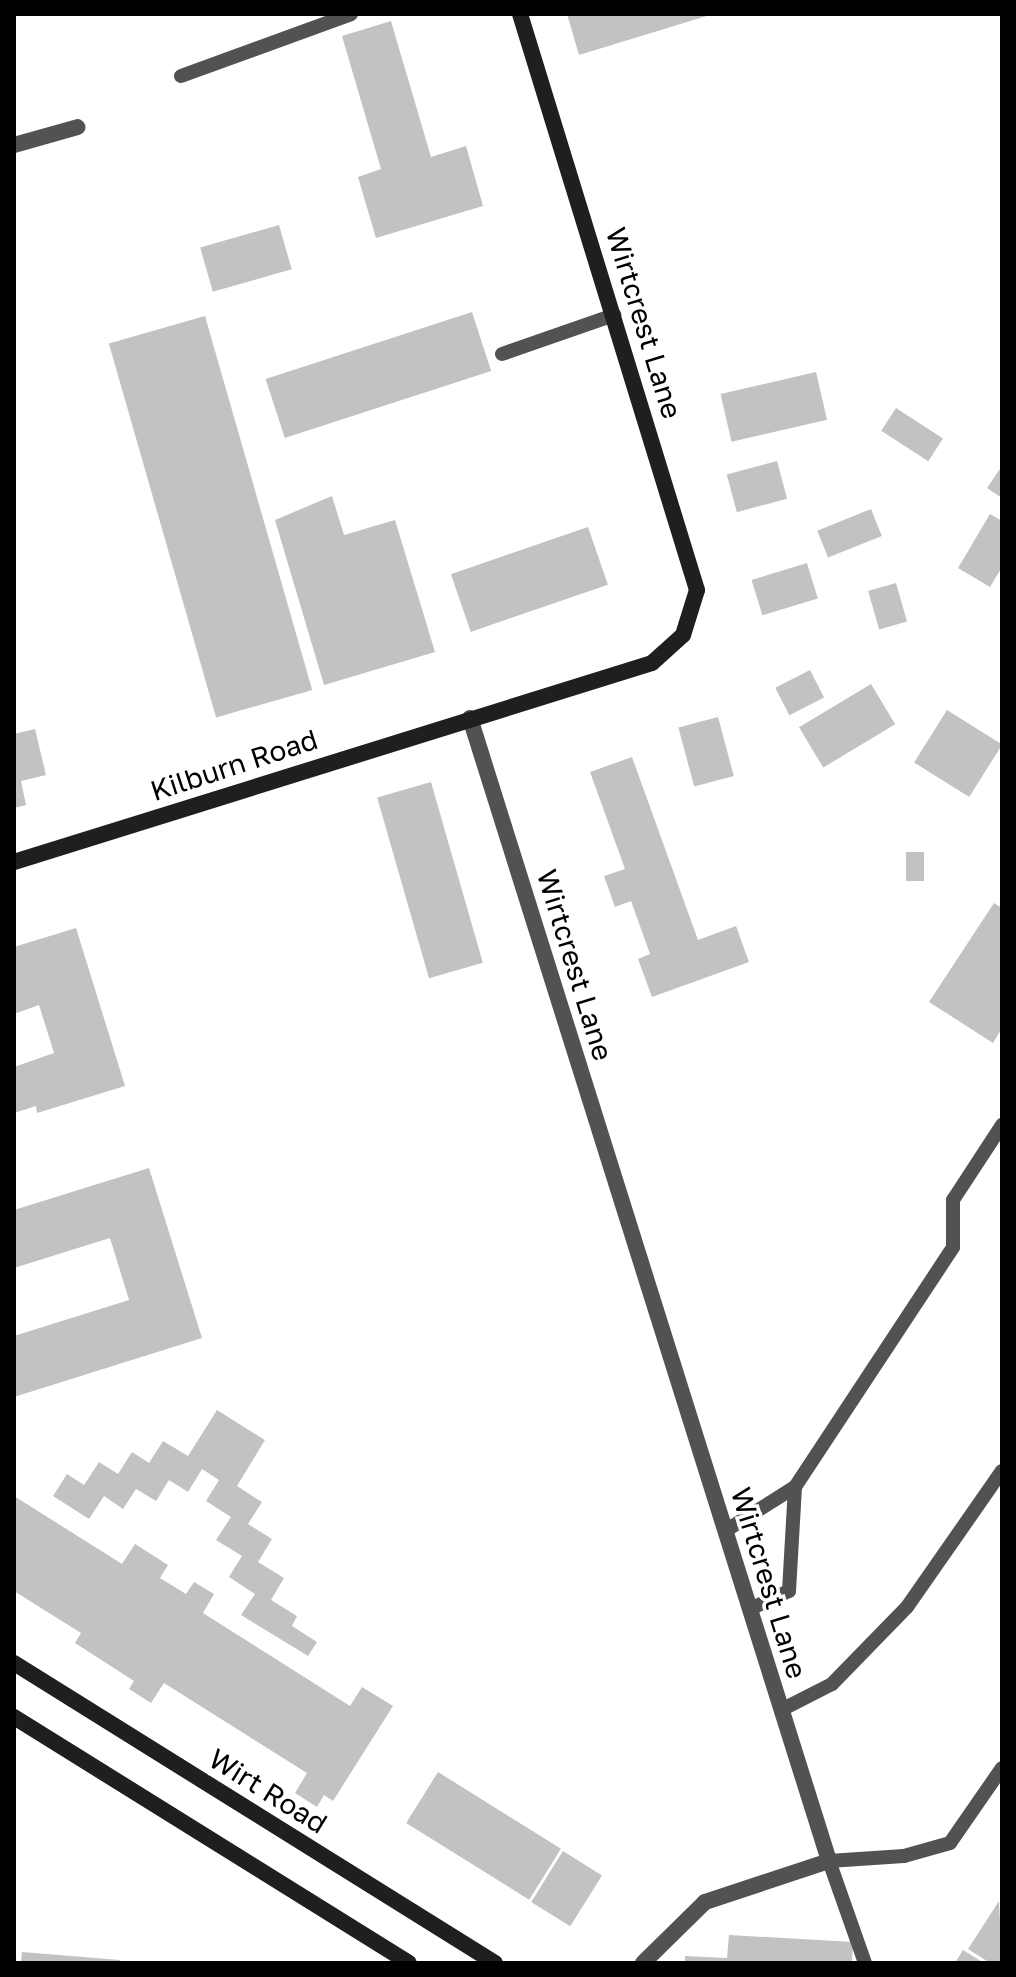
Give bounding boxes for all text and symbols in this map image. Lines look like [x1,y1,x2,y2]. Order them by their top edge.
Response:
street label: Wirtcrest Lane [599,224,689,422]
street label: Kilburn Road [146,722,322,808]
street label: Wirtcrest Lane [530,866,620,1064]
street label: Wirtcrest Lane [724,1484,814,1682]
street label: Wirt Road [203,1742,333,1840]

